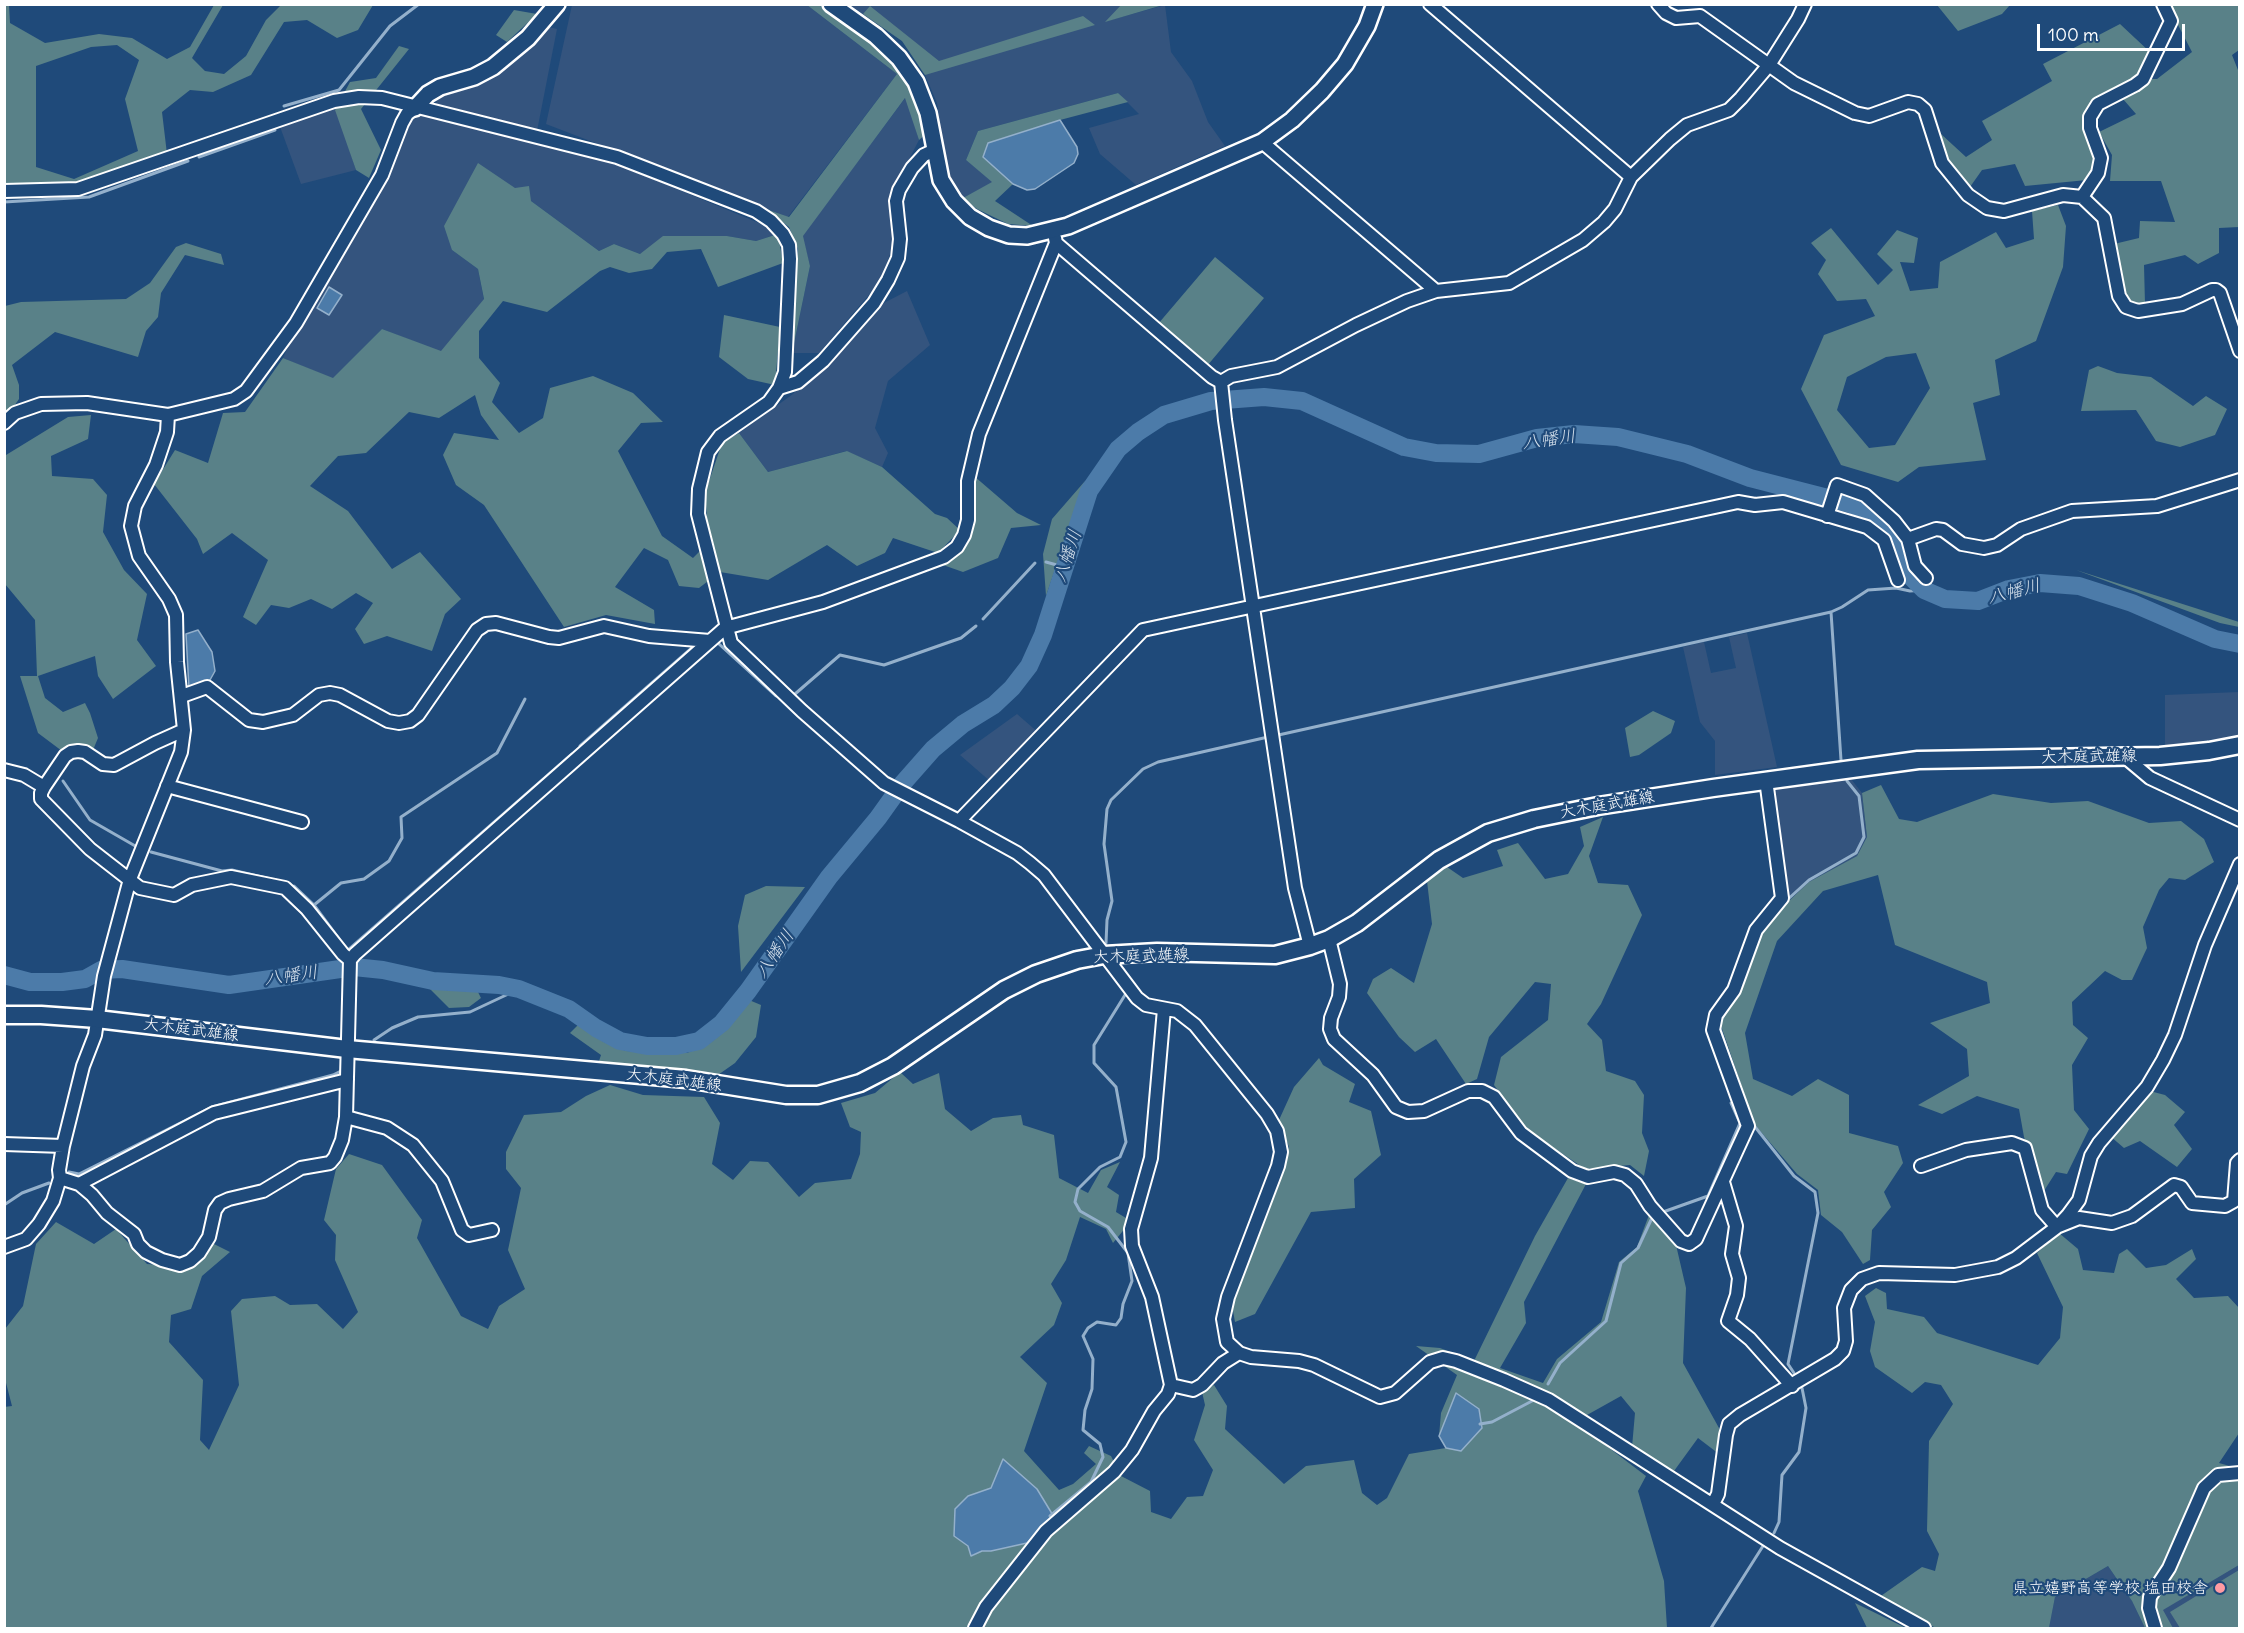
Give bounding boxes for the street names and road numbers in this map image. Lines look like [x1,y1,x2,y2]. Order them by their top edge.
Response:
street label: 大木庭武雄線 [2041,747,2137,767]
street label: 大木庭武雄線 [1558,787,1656,823]
street label: 大木庭武雄線 [1093,945,1189,967]
street label: 大木庭武雄線 [142,1015,240,1045]
street label: 大木庭武雄線 [625,1065,723,1095]

